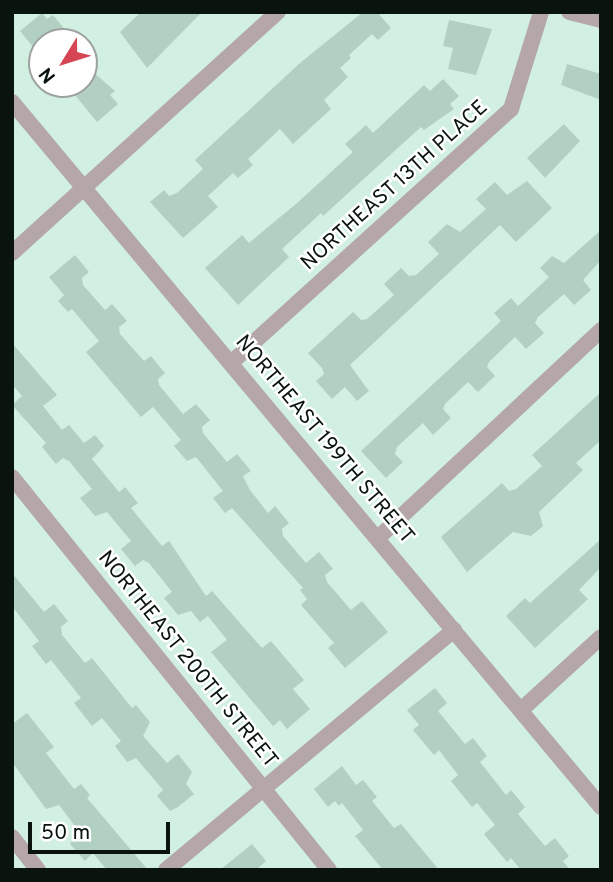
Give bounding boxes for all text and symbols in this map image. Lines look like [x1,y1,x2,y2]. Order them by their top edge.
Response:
north arrow [28,28,98,98]
text: N [34,62,62,87]
street label: NORTHEAST 13TH PLACE [296,95,494,277]
street label: NORTHEAST 199TH STREET [229,330,419,550]
street label: NORTHEAST 200TH STREET [91,546,283,774]
scale bar [32,808,173,852]
text: 50 m [41,820,90,847]

